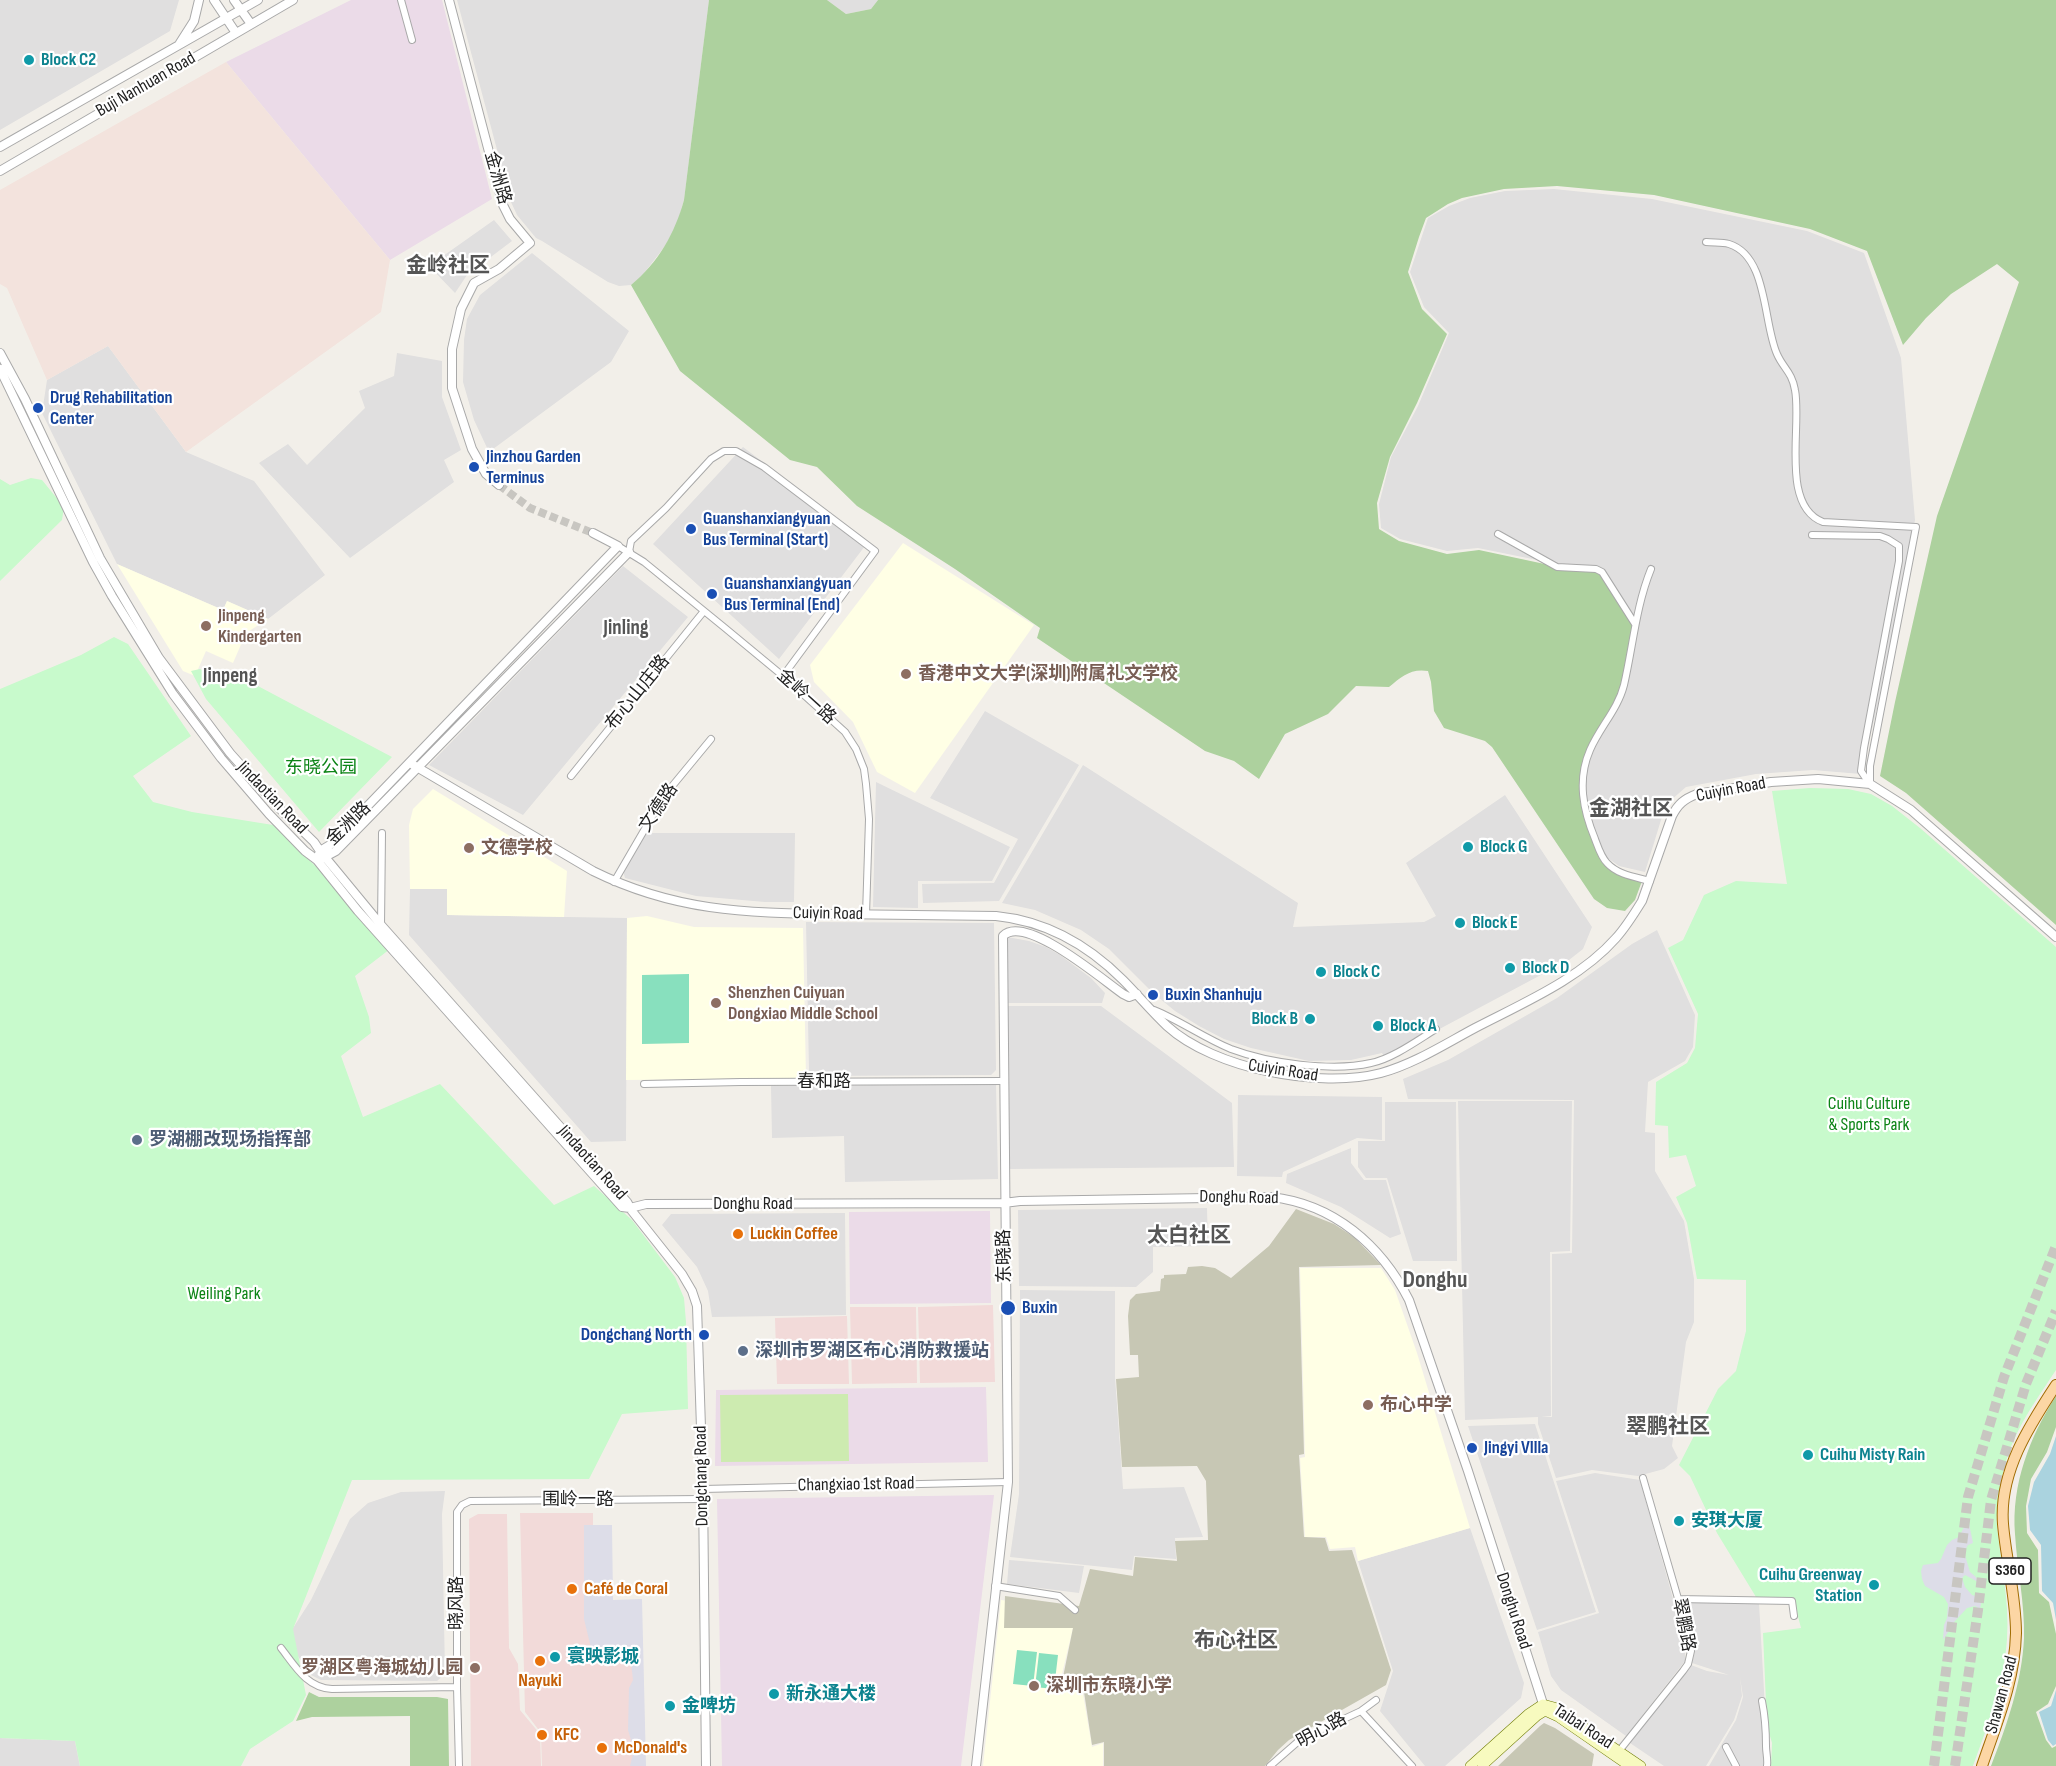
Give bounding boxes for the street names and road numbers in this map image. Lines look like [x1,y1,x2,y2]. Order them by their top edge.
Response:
street label: Buji Nanhuan Road [92,48,200,122]
street label: 金洲路 [479,149,515,207]
street label: 布心山庄路 [601,651,675,735]
street label: 金岭一路 [772,665,840,729]
street label: Jindaotian Road [232,757,312,839]
street label: Cuiyin Road [1694,773,1768,807]
street label: 文德路 [635,780,683,836]
street label: 金洲路 [322,797,376,851]
street label: Cuiyin Road [793,903,863,925]
street label: Cuiyin Road [1247,1055,1319,1087]
street label: 春和路 [797,1071,851,1093]
street label: Jindaotian Road [553,1121,631,1205]
street label: Donghu Road [1199,1187,1279,1209]
street label: Donghu Road [713,1193,793,1215]
street label: 东晓路 [994,1229,1016,1283]
street label: Dongchang Road [690,1425,714,1527]
street label: Changxiao 1st Road [797,1473,915,1497]
street label: 围岭一路 [542,1489,614,1511]
road number: S360 [1989,1558,2031,1584]
street label: Donghu Road [1490,1570,1536,1652]
street label: 晓风路 [446,1576,468,1630]
street label: 翠鹏路 [1667,1596,1699,1654]
street label: Shawan Road [1981,1654,2023,1736]
street label: Taibai Road [1549,1700,1617,1754]
street label: 明心路 [1293,1708,1351,1754]

